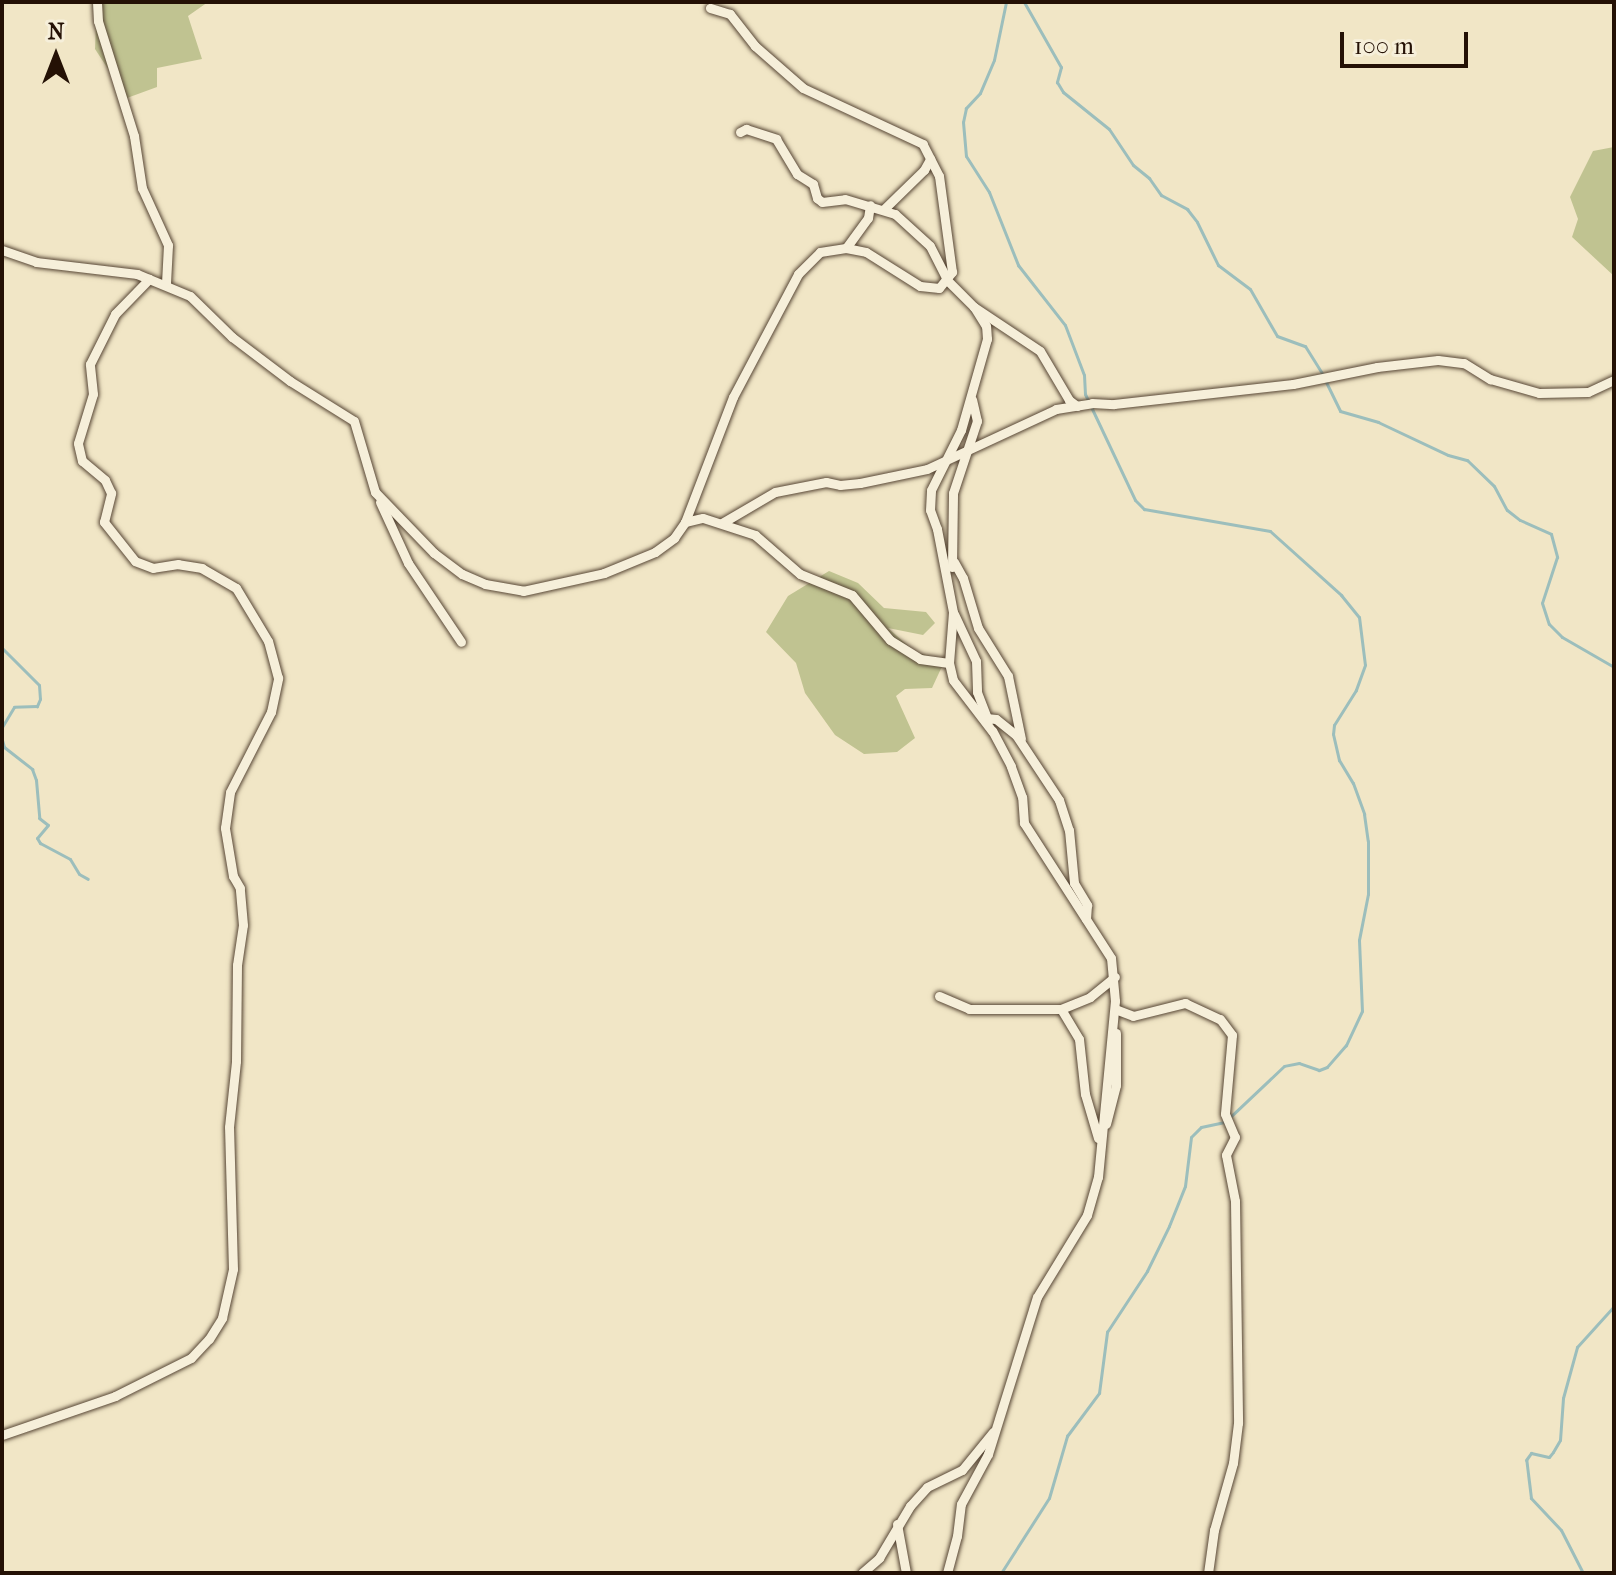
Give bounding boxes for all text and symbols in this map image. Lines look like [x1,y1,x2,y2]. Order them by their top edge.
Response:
north arrow [16,16,96,96]
scale bar [1344,16,1472,66]
text: N [48,19,64,45]
text: 100 m [1354,32,1414,60]

